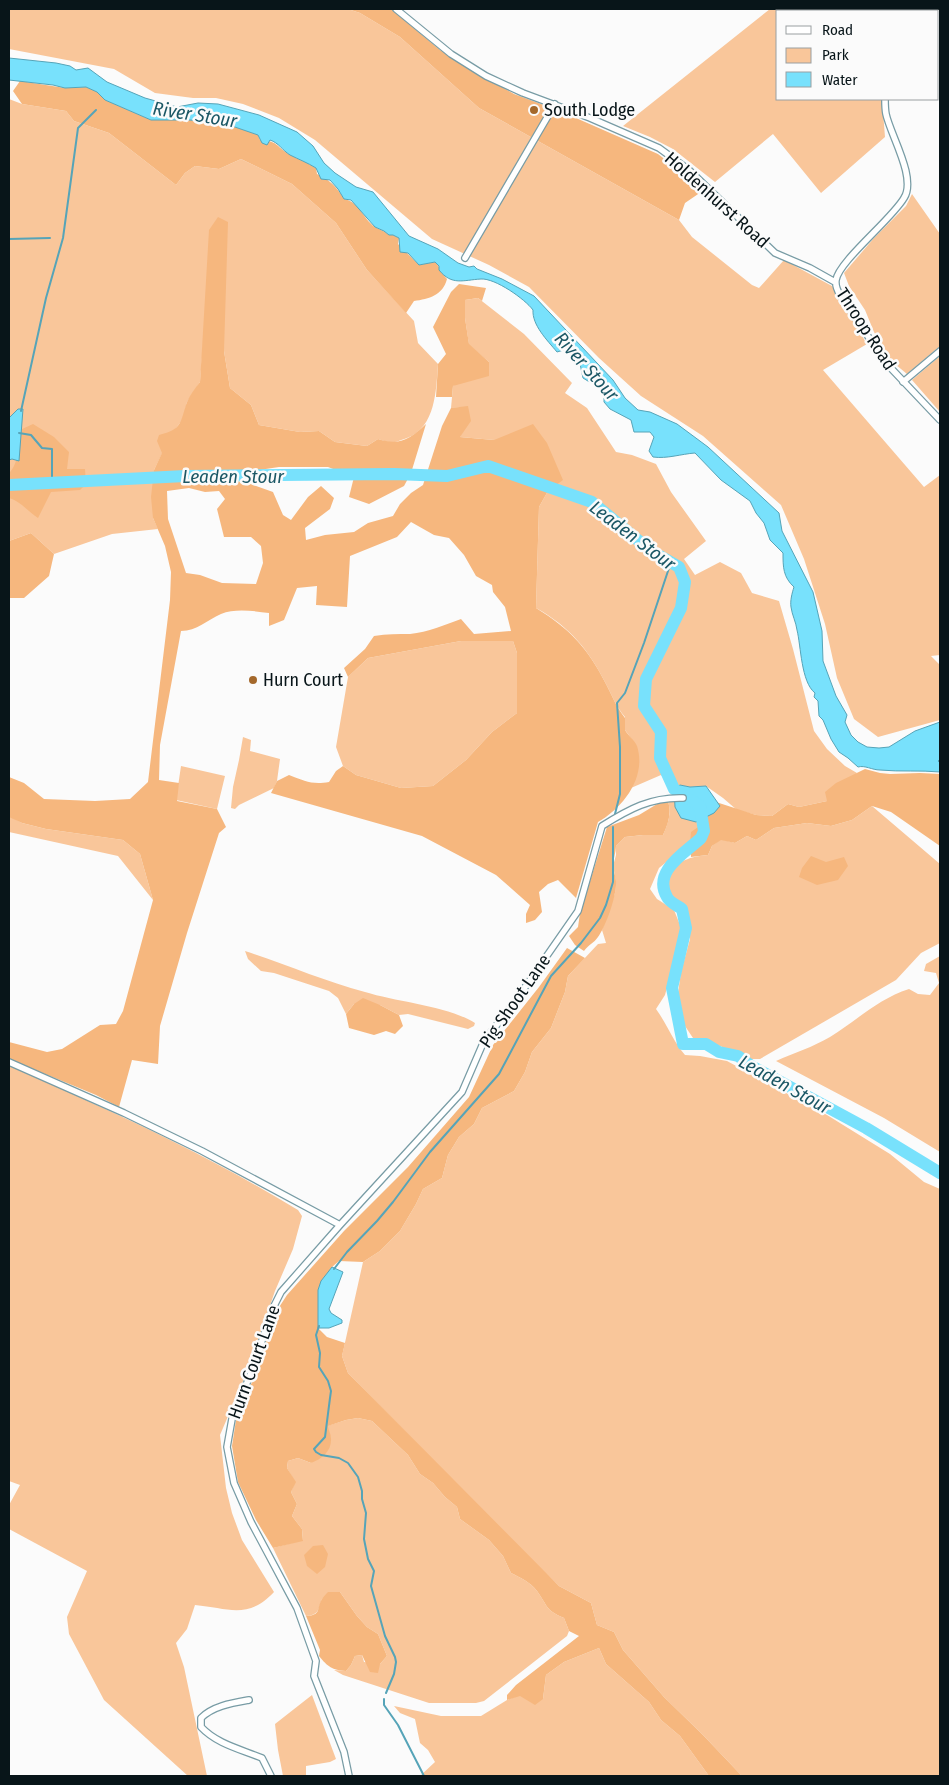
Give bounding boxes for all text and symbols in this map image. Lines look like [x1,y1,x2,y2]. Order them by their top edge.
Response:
legend [776,10,939,100]
text: Road [822,21,853,39]
text: Park [822,46,849,64]
text: Water [822,71,858,89]
water label: River Stour [151,96,240,133]
place label: South Lodge [544,99,635,121]
marker: South Lodge [528,104,540,116]
street label: Holdenhurst Road [660,147,774,253]
street label: Throop Road [831,284,901,374]
water label: River Stour [550,327,625,407]
water label: Leaden Stour [182,465,285,488]
water label: Leaden Stour [585,496,681,576]
place label: Hurn Court [263,669,343,691]
marker: Hurn Court [247,674,259,686]
street label: Pig Shoot Lane [475,950,555,1052]
water label: Leaden Stour [735,1050,836,1120]
street label: Hurn Court Lane [223,1302,285,1422]

